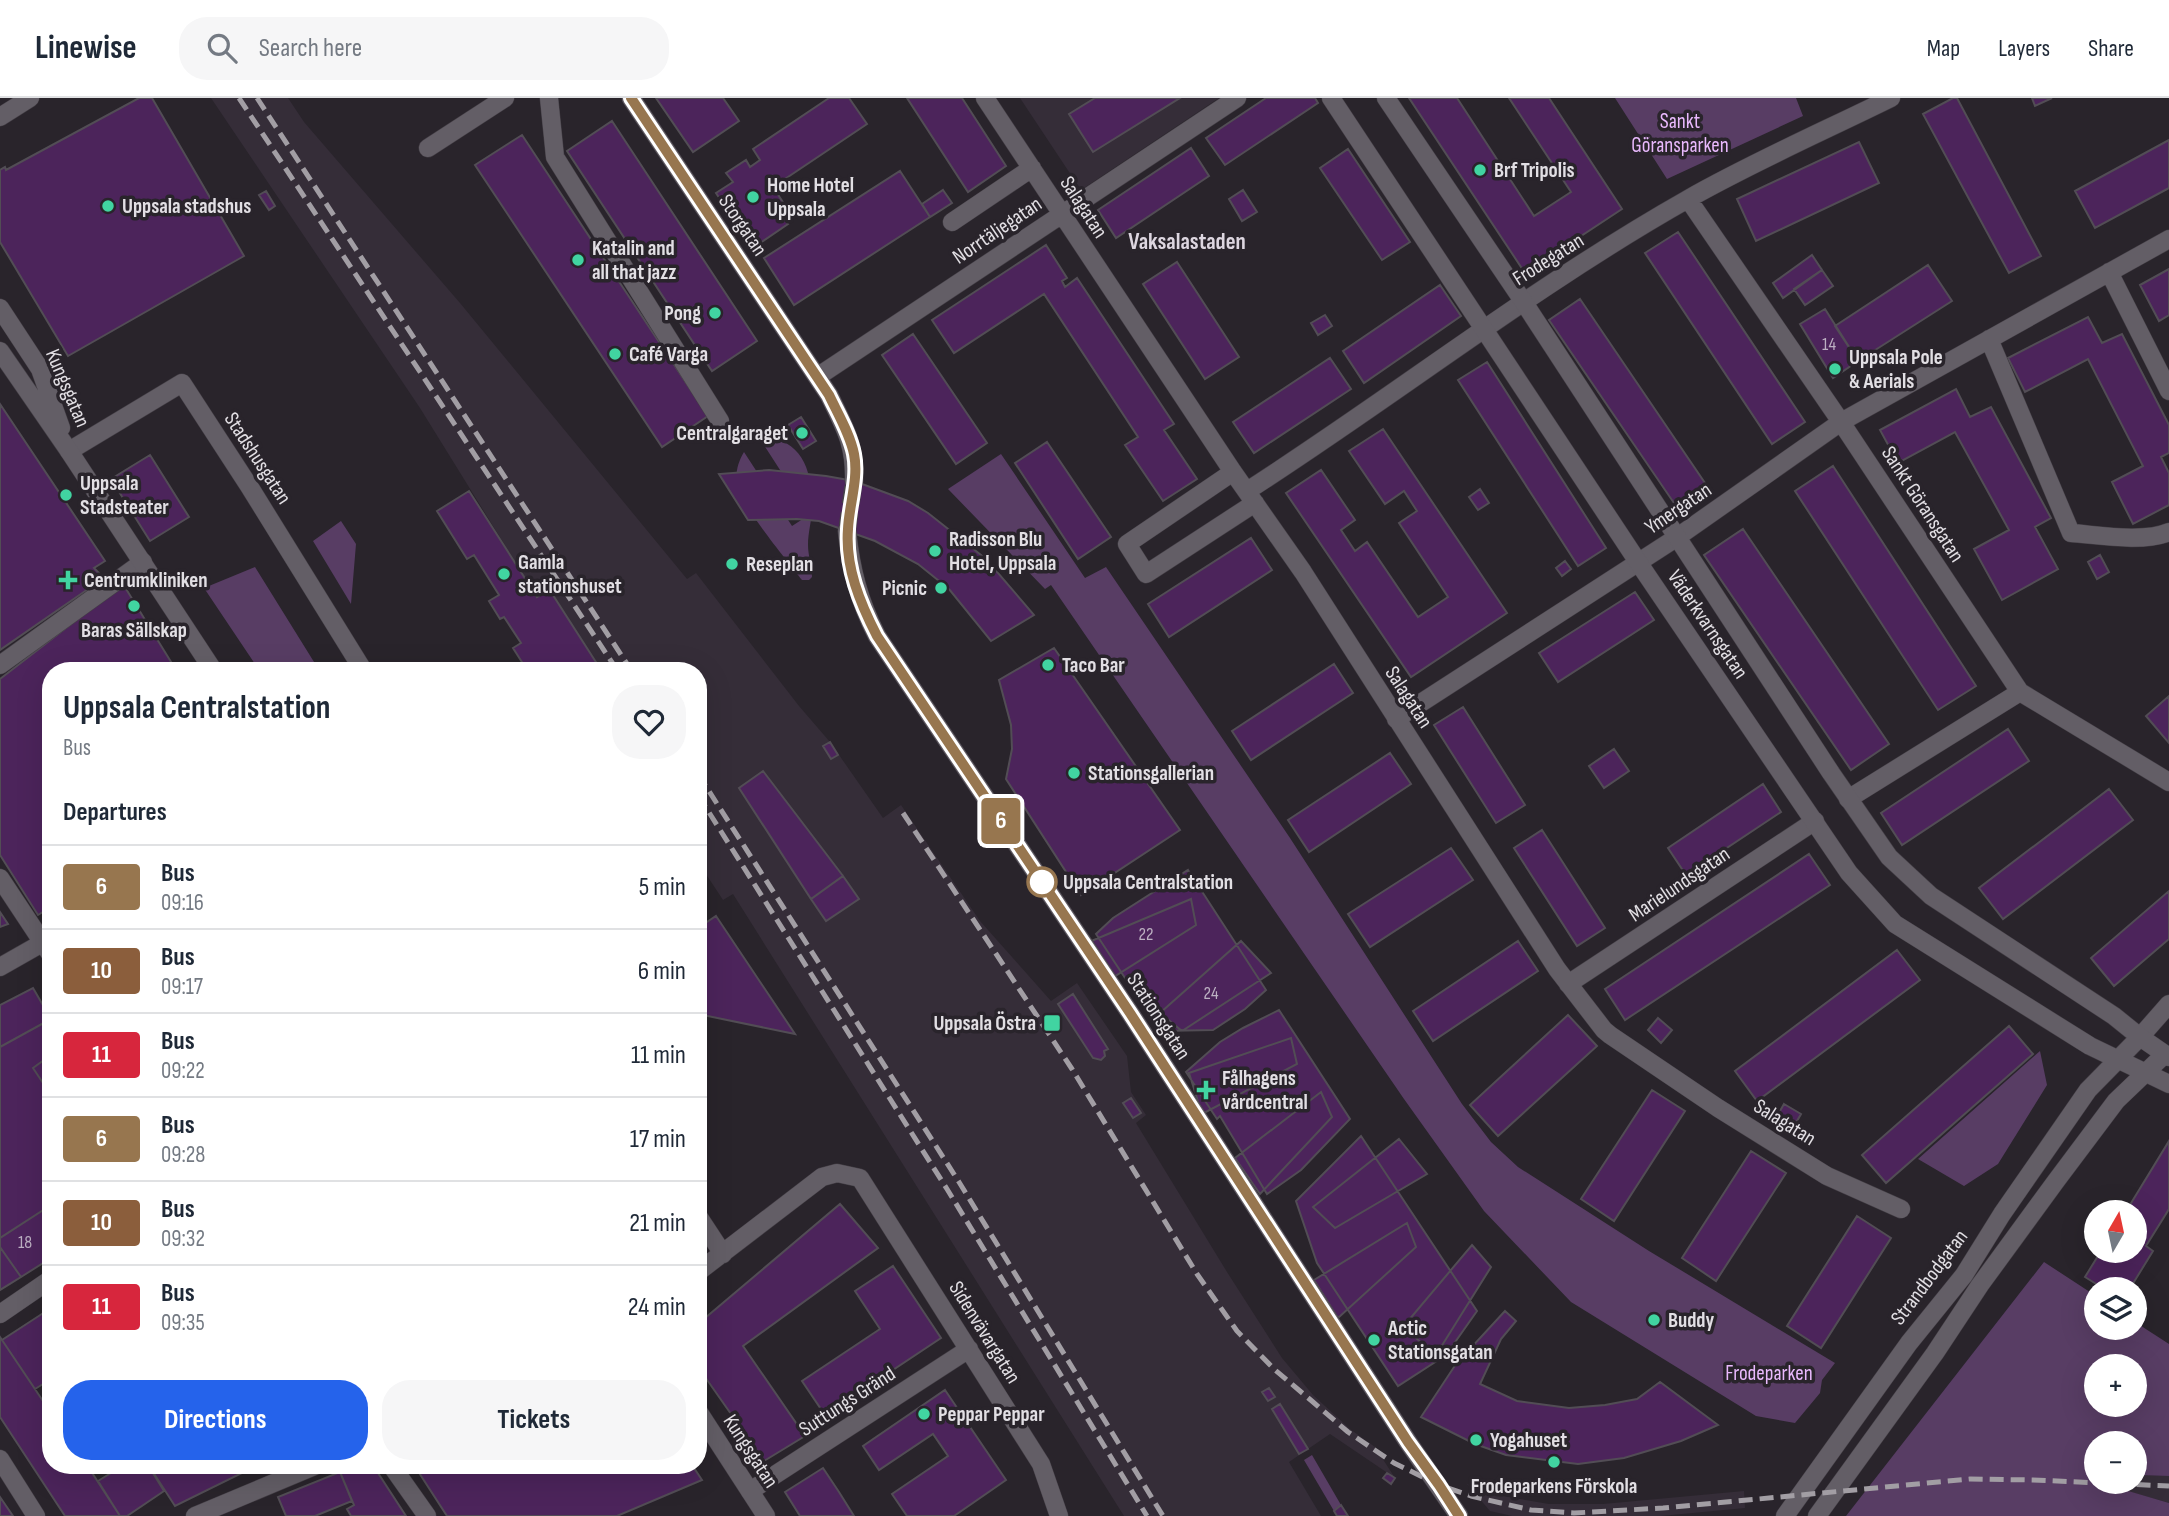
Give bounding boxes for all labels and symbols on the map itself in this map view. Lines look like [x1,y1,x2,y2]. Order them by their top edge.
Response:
park label: Sankt Göransparken [1631,109,1729,158]
place label: Brf Tripolis [1494,158,1575,183]
marker: Brf Tripolis [1472,162,1488,178]
street label: Salagatan [1054,172,1113,243]
place label: Home Hotel Uppsala [767,173,854,222]
marker: Home Hotel Uppsala [745,189,761,205]
street label: Storgatan [713,190,772,261]
street label: Norrtäljegatan [948,191,1047,269]
place label: Uppsala stadshus [122,194,251,219]
marker: Uppsala stadshus [100,198,116,214]
district label: Vaksalastaden [1128,228,1246,256]
street label: Frodegatan [1508,228,1588,291]
place label: Katalin and all that jazz [592,236,676,285]
marker: Katalin and all that jazz [570,252,586,268]
place label: Pong [664,301,701,326]
marker: Pong [707,305,723,321]
house number: 14 [1822,334,1836,355]
place label: Café Varga [629,342,708,367]
street label: Kungsgatan [40,345,95,431]
place label: Uppsala Pole & Aerials [1849,345,1943,394]
marker: Café Varga [607,346,623,362]
marker: Uppsala Pole & Aerials [1827,361,1843,377]
street label: Stadshusgatan [219,408,297,509]
place label: Centralgaraget [676,421,788,446]
marker: Centralgaraget [794,425,810,441]
street label: Sankt Göransgatan [1876,442,1969,567]
place label: Uppsala Stadsteater [80,471,169,520]
street label: Ymergatan [1640,477,1716,540]
marker: Uppsala Stadsteater [58,487,74,503]
place label: Radisson Blu Hotel, Uppsala [949,527,1056,576]
marker: Radisson Blu Hotel, Uppsala [927,543,943,559]
place label: Gamla stationshuset [518,550,622,599]
place label: Reseplan [746,552,813,577]
marker: Reseplan [724,556,740,572]
street label: Väderkvarnsgatan [1662,565,1753,684]
marker: Gamla stationshuset [496,566,512,582]
place label: Centrumkliniken [84,568,208,593]
marker: Centrumkliniken [58,570,78,590]
place label: Picnic [882,576,927,601]
marker: Picnic [933,580,949,596]
marker: Baras Sällskap [126,598,142,614]
place label: Baras Sällskap [81,618,187,643]
place label: Taco Bar [1062,653,1125,678]
marker: Taco Bar [1040,657,1056,673]
street label: Salagatan [1379,662,1438,733]
place label: Stationsgallerian [1088,761,1214,786]
marker: Stationsgallerian [1066,765,1082,781]
line badge: 6 [978,798,1024,844]
street label: Marielundsgatan [1624,842,1734,927]
marker: Uppsala Centralstation [1027,867,1057,897]
place label: Uppsala Centralstation [1063,870,1233,895]
house number: 22 [1139,924,1153,945]
street label: Stationsgatan [1121,968,1196,1064]
house number: 24 [1204,983,1219,1004]
place label: Uppsala Östra [933,1011,1036,1036]
marker: Uppsala Östra [1042,1013,1062,1033]
place label: Fålhagens vårdcentral [1222,1066,1308,1115]
marker: Fålhagens vårdcentral [1196,1080,1216,1100]
street label: Salagatan [1749,1094,1820,1151]
north arrow [2084,1200,2147,1264]
street label: Strandbodgatan [1886,1225,1973,1330]
house number: 18 [18,1232,32,1253]
street label: Sidenvävargatan [943,1277,1026,1388]
place label: Buddy [1668,1308,1714,1333]
marker: Buddy [1646,1312,1662,1328]
place label: Actic Stationsgatan [1387,1316,1493,1365]
marker: Actic Stationsgatan [1366,1332,1382,1348]
street label: Suttungs Gränd [794,1361,900,1442]
park label: Frodeparken [1725,1361,1813,1386]
place label: Peppar Peppar [938,1402,1045,1427]
marker: Peppar Peppar [916,1406,932,1422]
street label: Kungsgatan [718,1410,783,1493]
place label: Yogahuset [1490,1428,1567,1453]
marker: Yogahuset [1468,1432,1484,1448]
marker: Frodeparkens Förskola [1546,1454,1562,1470]
place label: Frodeparkens Förskola [1471,1474,1637,1499]

